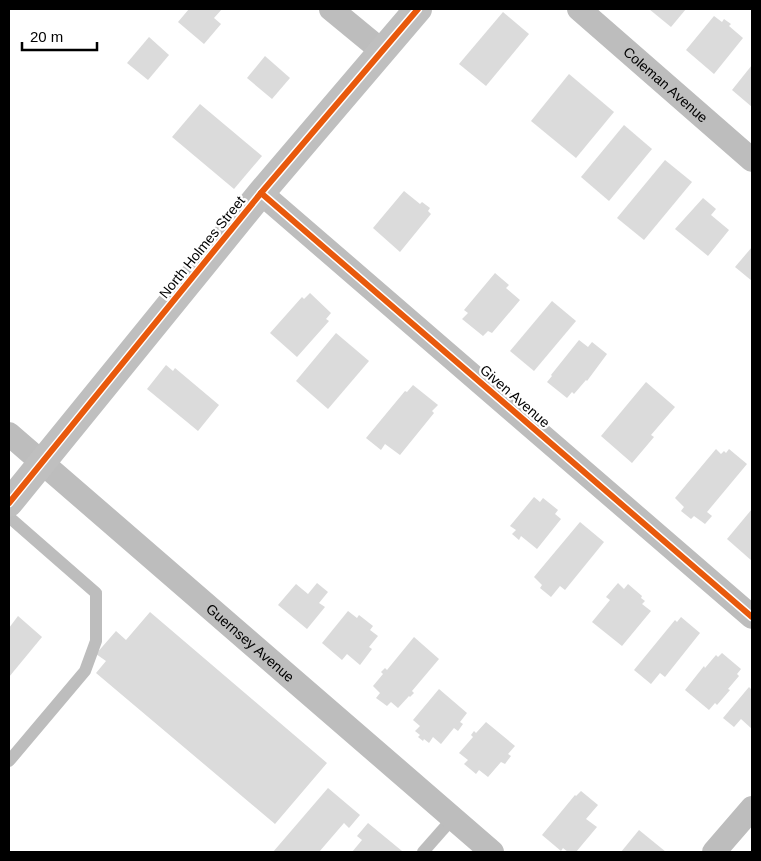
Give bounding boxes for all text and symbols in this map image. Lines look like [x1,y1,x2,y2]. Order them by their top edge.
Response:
scale bar [22,20,98,52]
text: 20 m [30,28,63,45]
street label: Coleman Avenue [620,44,711,126]
street label: North Holmes Street [156,193,248,301]
street label: Given Avenue [477,361,553,431]
street label: Guernsey Avenue [203,600,298,685]

